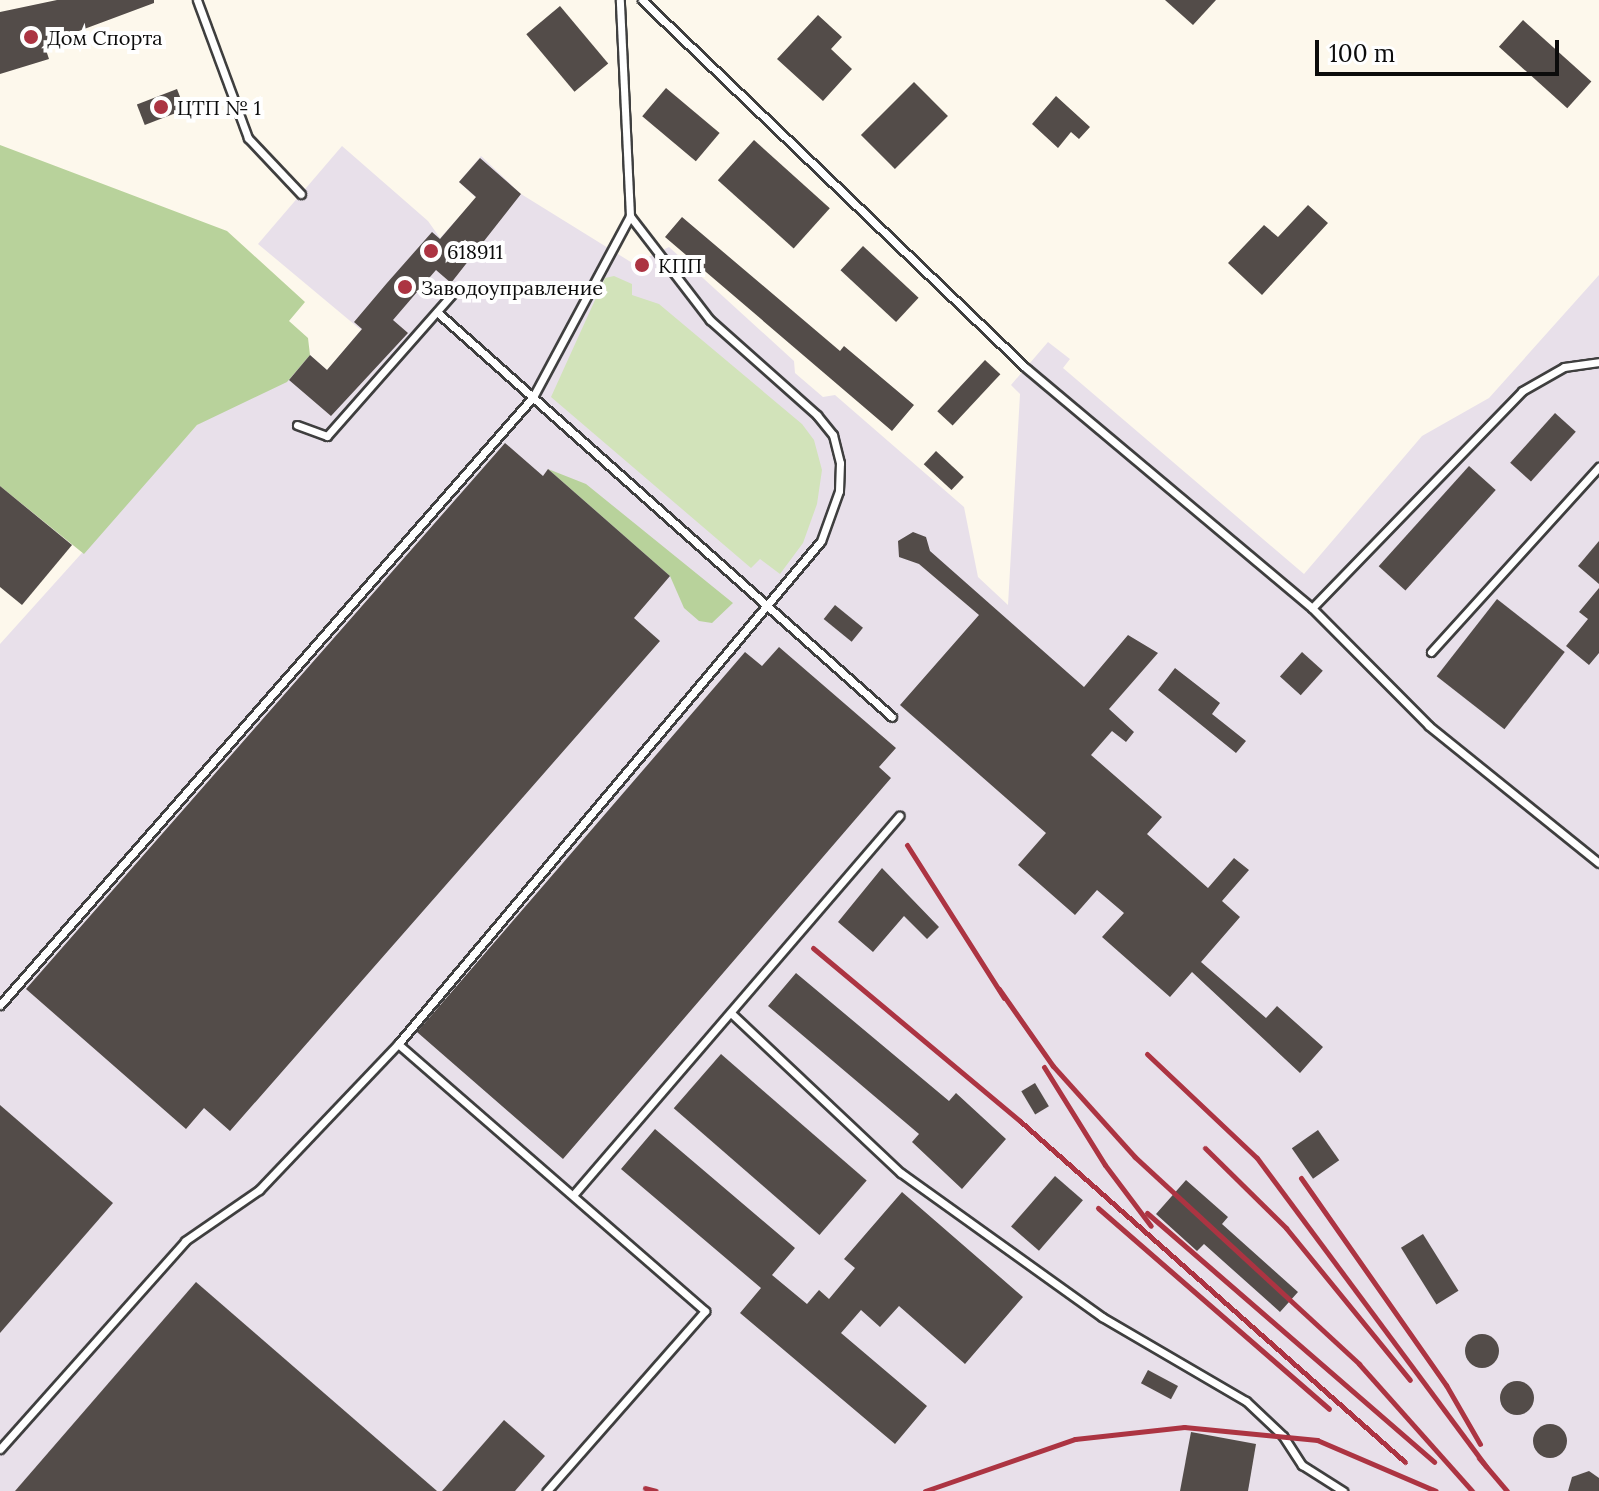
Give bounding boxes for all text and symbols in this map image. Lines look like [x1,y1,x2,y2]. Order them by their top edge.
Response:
scale bar [1319,24,1563,74]
place label: Дом Спорта [47,25,163,49]
marker: Дом Спорта [22,28,40,46]
text: 100 m [1329,38,1395,69]
place label: ЦТП № 1 [177,95,261,119]
marker: ЦТП № 1 [152,98,170,116]
place label: 618911 [447,239,503,263]
marker: 618911 [422,242,440,260]
place label: КПП [658,253,702,277]
marker: КПП [633,256,651,274]
place label: Заводоуправление [421,275,603,299]
marker: Заводоуправление [396,278,414,296]

